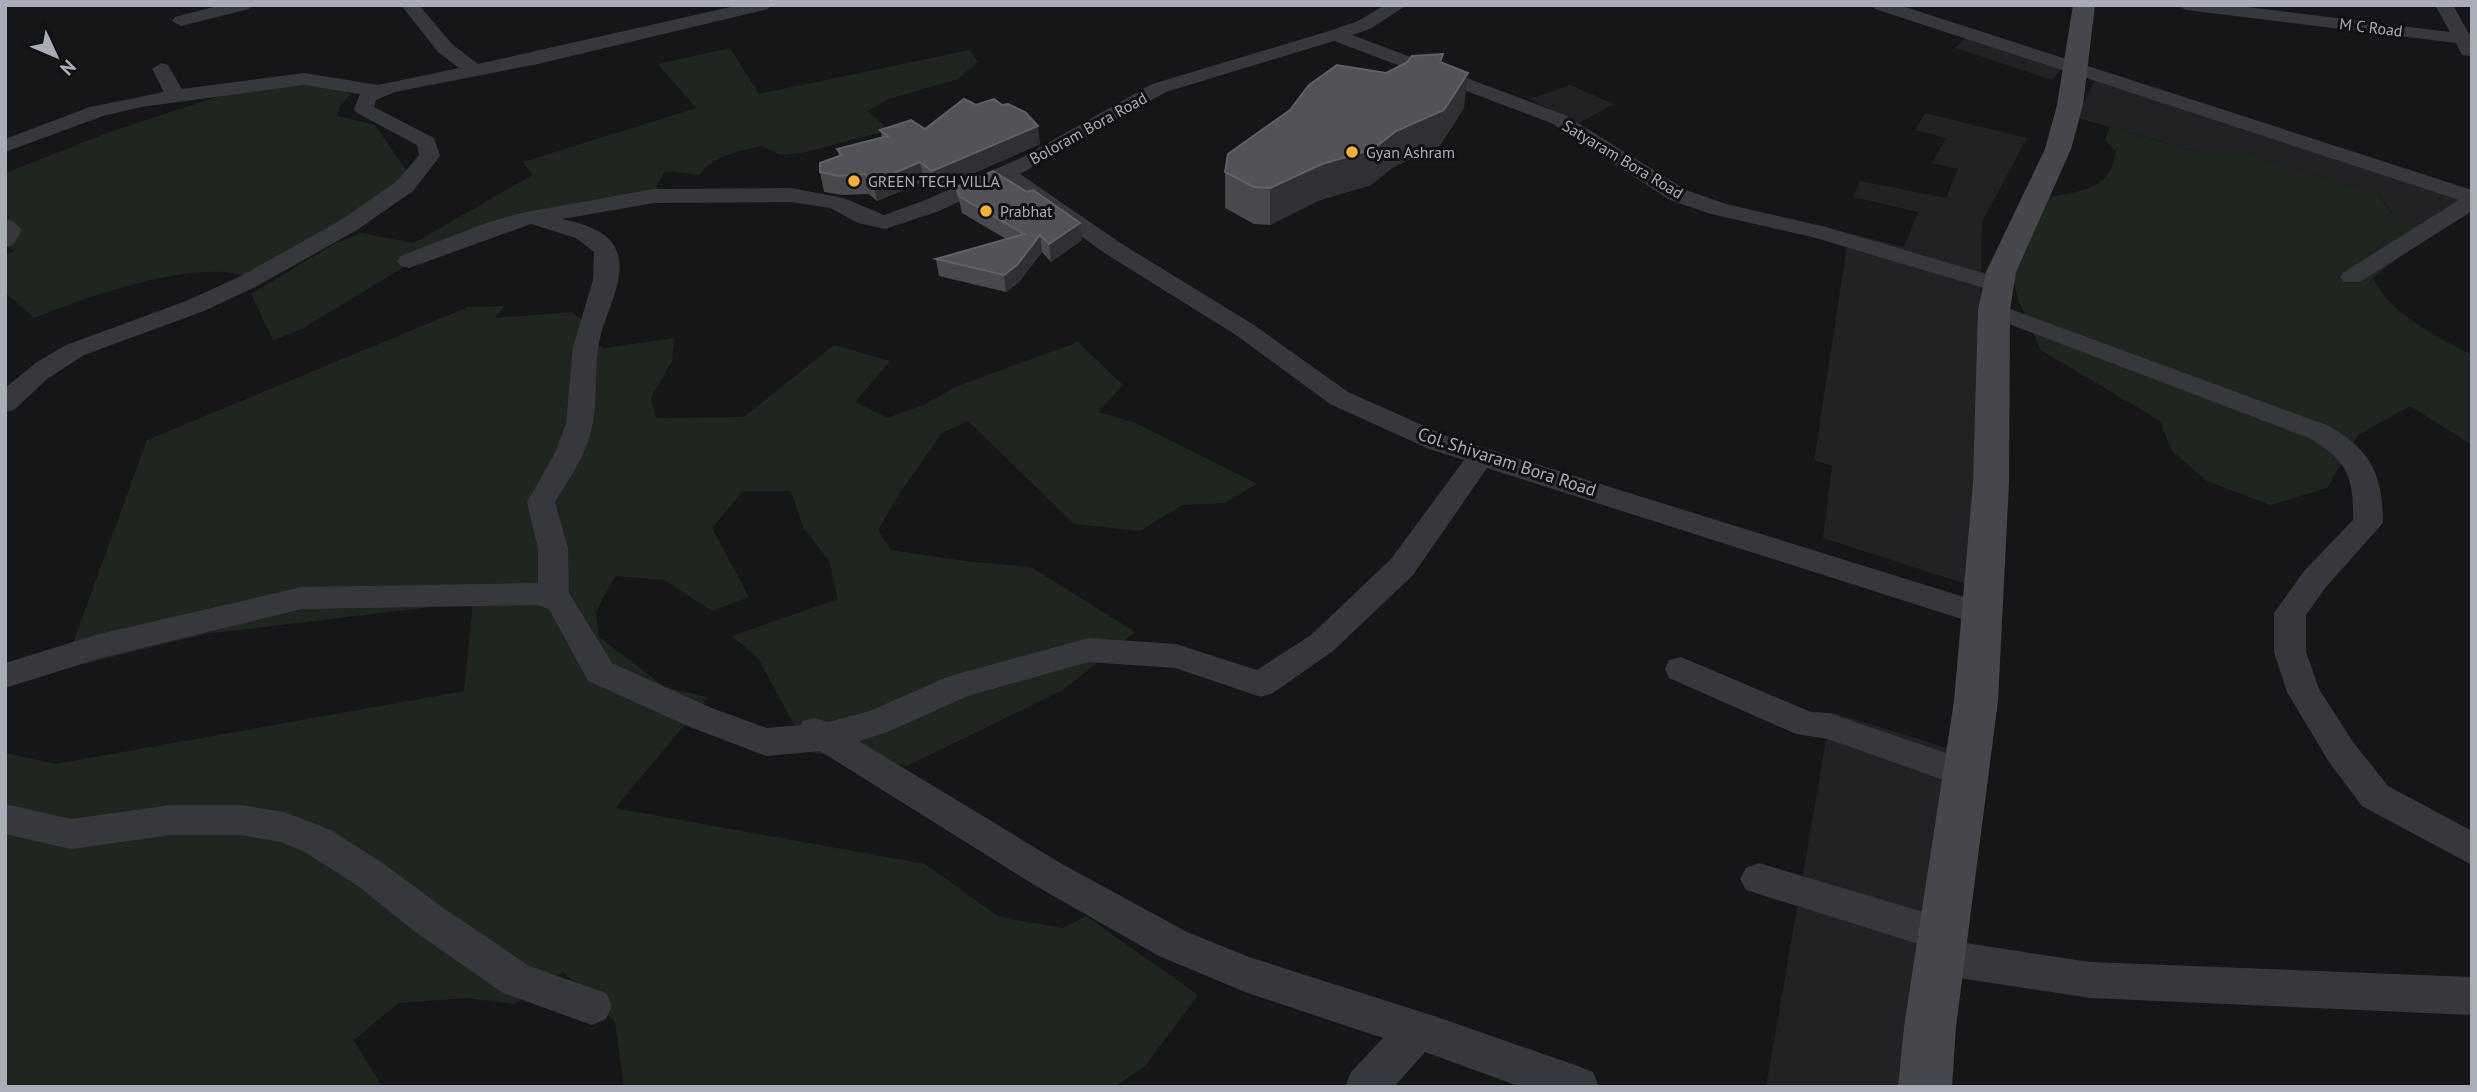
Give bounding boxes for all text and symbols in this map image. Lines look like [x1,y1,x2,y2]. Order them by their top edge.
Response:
street label: M C Road [2338,13,2404,41]
north arrow [21,21,91,91]
text: N [55,55,81,81]
street label: Boloram Bora Road [1026,87,1150,169]
street label: Satyaram Bora Road [1559,115,1687,203]
place label: Gyan Ashram [1366,142,1455,162]
marker: Gyan Ashram [1344,144,1360,160]
place label: GREEN TECH VILLA [868,171,1001,191]
marker: GREEN TECH VILLA [846,173,862,189]
place label: Prabhat [1000,201,1053,221]
marker: Prabhat [978,203,994,219]
street label: Col. Shivaram Bora Road [1415,422,1599,501]

